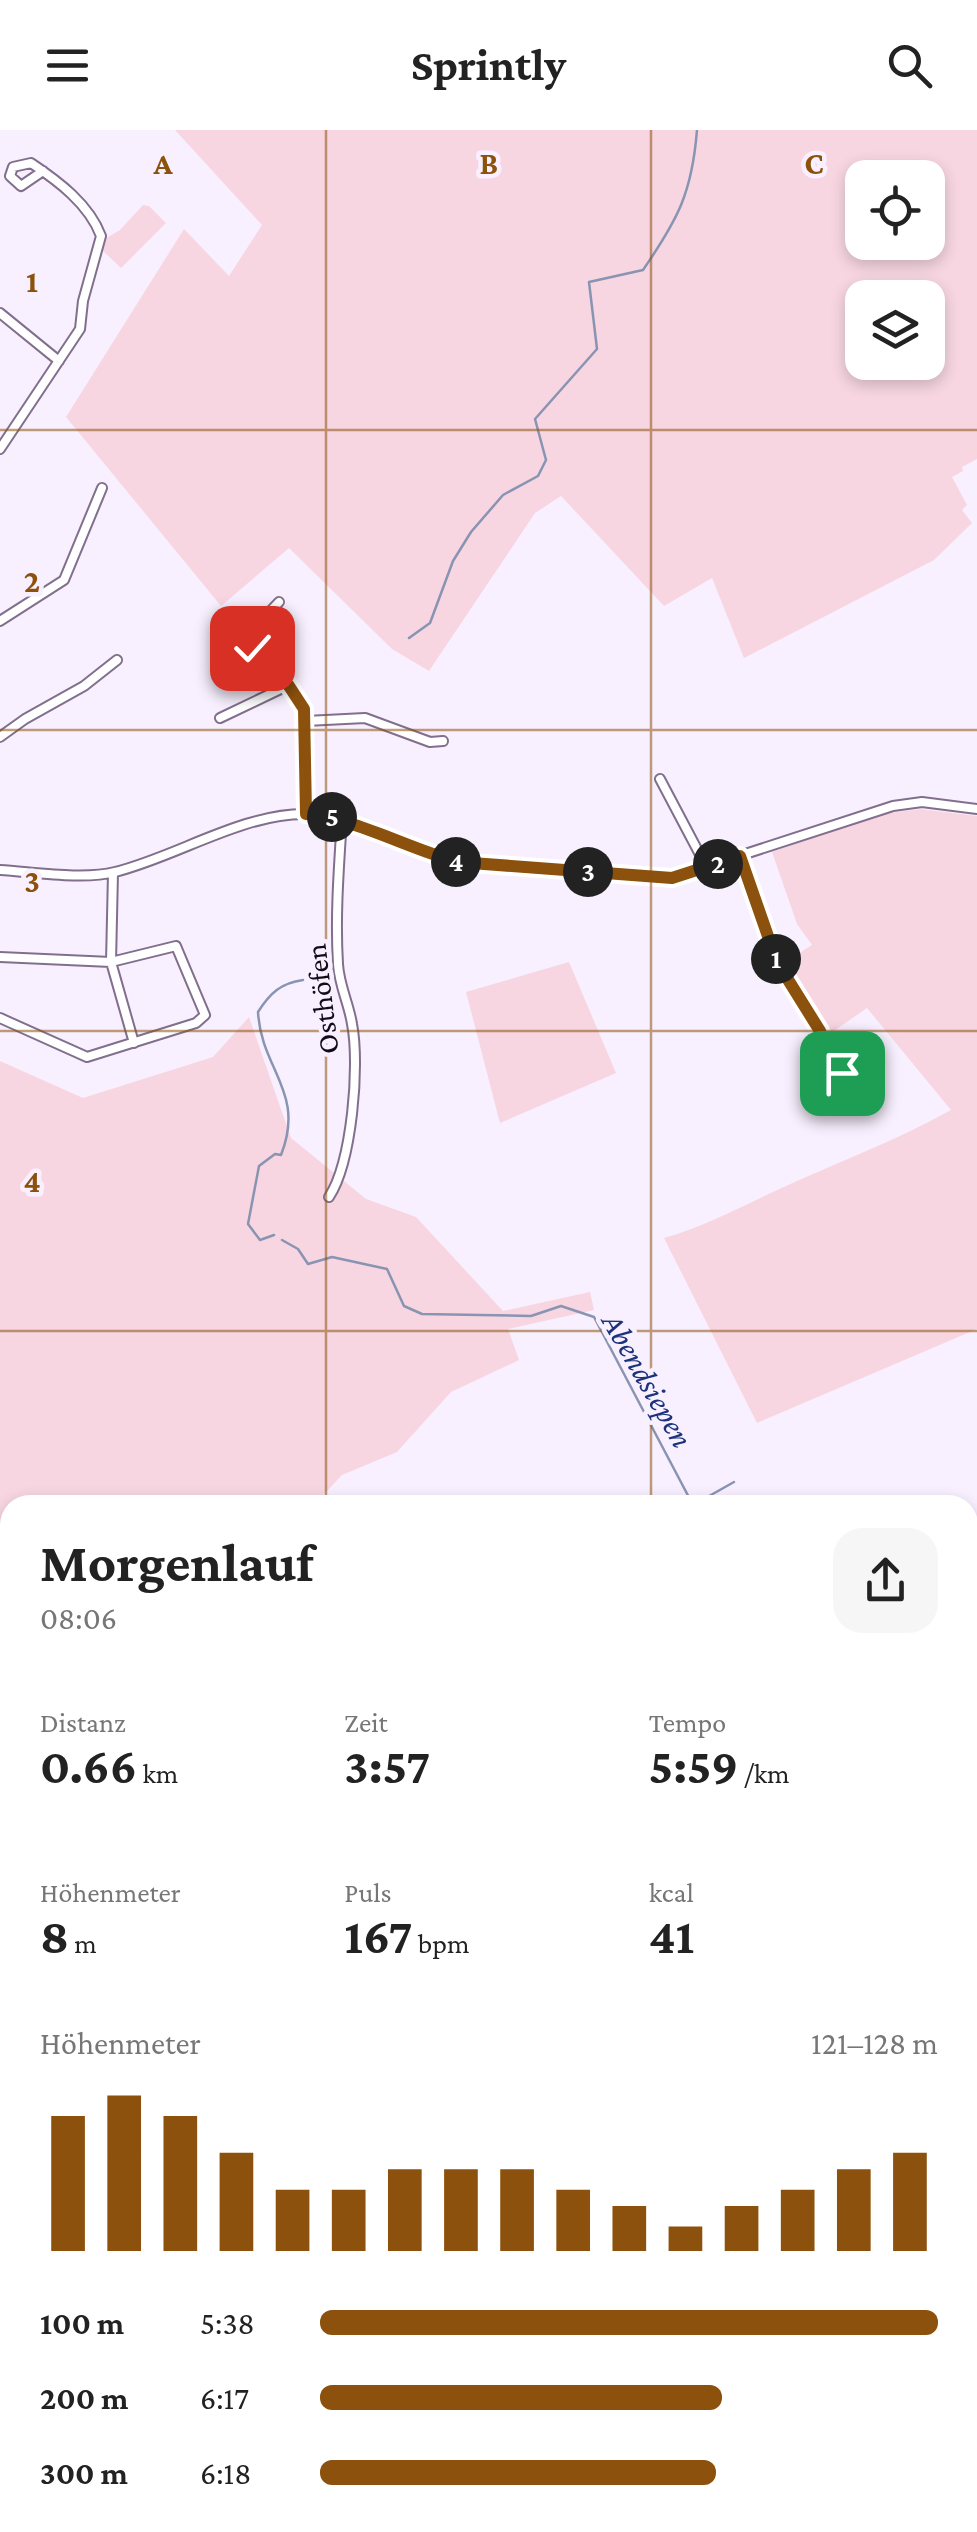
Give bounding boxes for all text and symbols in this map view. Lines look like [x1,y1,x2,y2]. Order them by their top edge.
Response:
icon: menu [40,38,95,93]
icon: search [882,38,937,93]
text: Sprintly [411,40,566,90]
text: A [152,145,173,181]
text: B [480,145,498,181]
text: C [804,145,824,181]
map controls [845,160,945,380]
button: locate [845,160,945,260]
text: 1 [26,263,38,299]
button: layers [845,280,945,380]
text: 2 [24,563,40,599]
pin [210,606,295,691]
icon: check [225,621,280,676]
pin: 5 [307,792,357,842]
text: 5 [325,801,339,832]
pin: 4 [431,837,481,887]
pin: 2 [693,839,743,889]
text: 4 [448,846,464,877]
pin: 3 [563,847,613,897]
text: 2 [711,848,725,879]
text: 3 [581,856,595,887]
text: 3 [24,863,40,899]
pin: 1 [751,934,801,984]
street label: Osthöfen [298,942,345,1056]
text: 1 [771,943,781,974]
pin [800,1031,885,1116]
icon: arrive [815,1046,870,1101]
text: 4 [23,1163,41,1199]
water label: Abendsiepen [594,1304,701,1454]
button: share [833,1528,938,1633]
text: Morgenlauf [40,1532,314,1593]
text: 08:06 [40,1600,117,1636]
text: Distanz [40,1707,126,1738]
text: Zeit [344,1707,388,1738]
text: Tempo [649,1707,726,1738]
text: 0.66 [40,1738,137,1794]
text: 3:57 [344,1738,430,1794]
text: 5:59 [649,1738,738,1794]
text: km [137,1758,178,1789]
text: /km [738,1758,790,1789]
text: Höhenmeter [40,1877,181,1908]
text: Puls [344,1877,392,1908]
text: kcal [649,1877,694,1908]
text: 8 [40,1908,69,1964]
text: 167 [344,1908,413,1964]
text: 41 [649,1908,694,1964]
text: m [69,1928,97,1959]
text: bpm [413,1928,469,1959]
text: Höhenmeter [40,2025,201,2061]
text: 121–128 m [811,2025,938,2061]
text: 100 m [40,2305,124,2341]
text: 5:38 [200,2305,255,2341]
text: 200 m [40,2380,128,2416]
text: 6:17 [200,2380,249,2416]
text: 300 m [40,2455,128,2491]
text: 6:18 [200,2455,251,2491]

